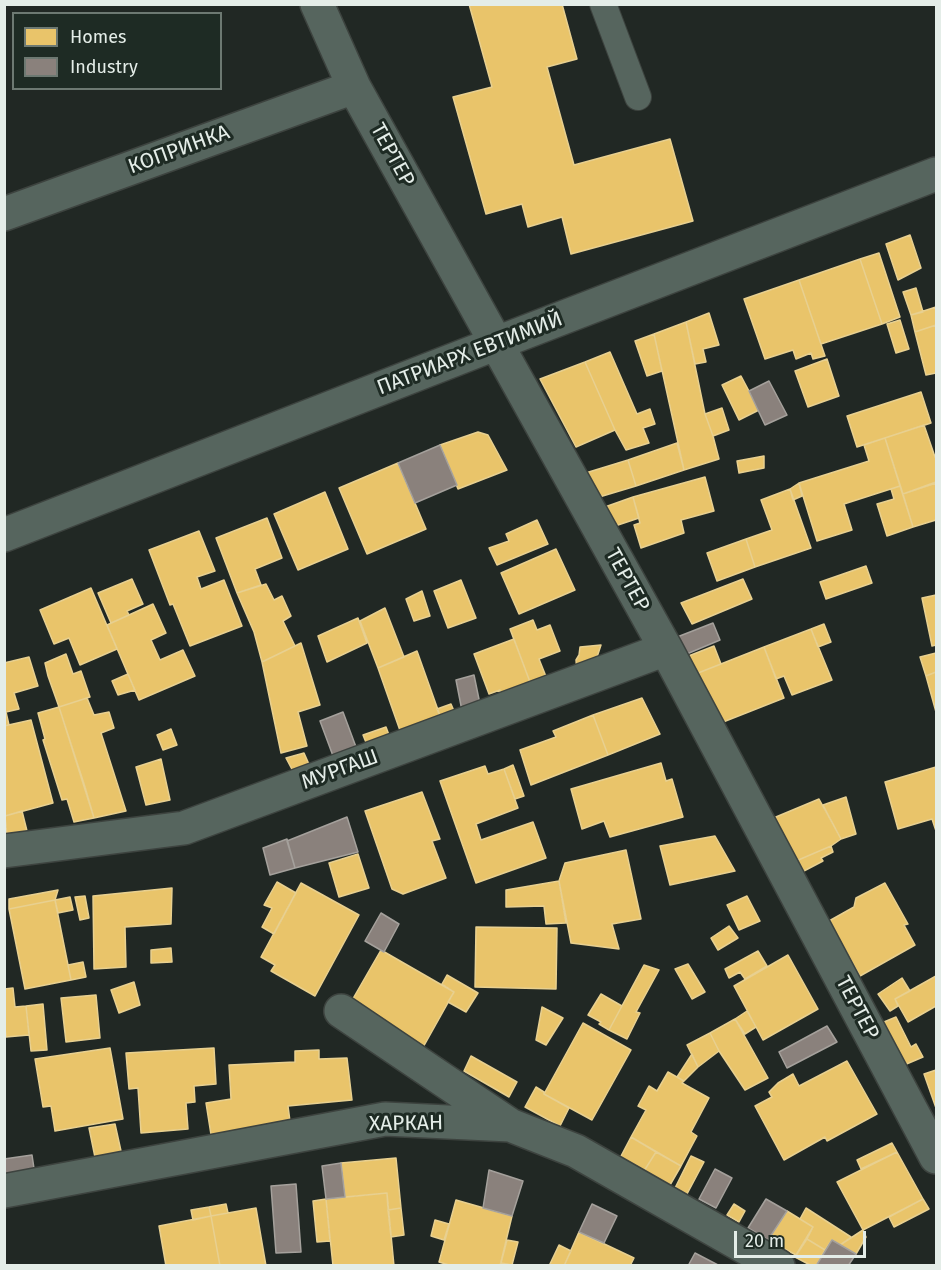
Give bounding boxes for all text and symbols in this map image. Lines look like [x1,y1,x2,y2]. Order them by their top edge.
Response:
legend [12,12,222,90]
text: Homes [70,26,126,48]
text: Industry [70,56,138,78]
street label: ТЕРТЕР [364,119,420,191]
street label: КОПРИНКА [125,120,233,180]
street label: ПАТРИАРХ ЕВТИМИЙ [374,307,566,401]
street label: ТЕРТЕР [599,544,655,616]
street label: МУРГАШ [298,744,382,796]
street label: ТЕРТЕР [830,972,884,1044]
street label: ХАРКАН [369,1111,443,1137]
scale bar [737,1219,869,1257]
text: 20 m [745,1230,784,1252]

